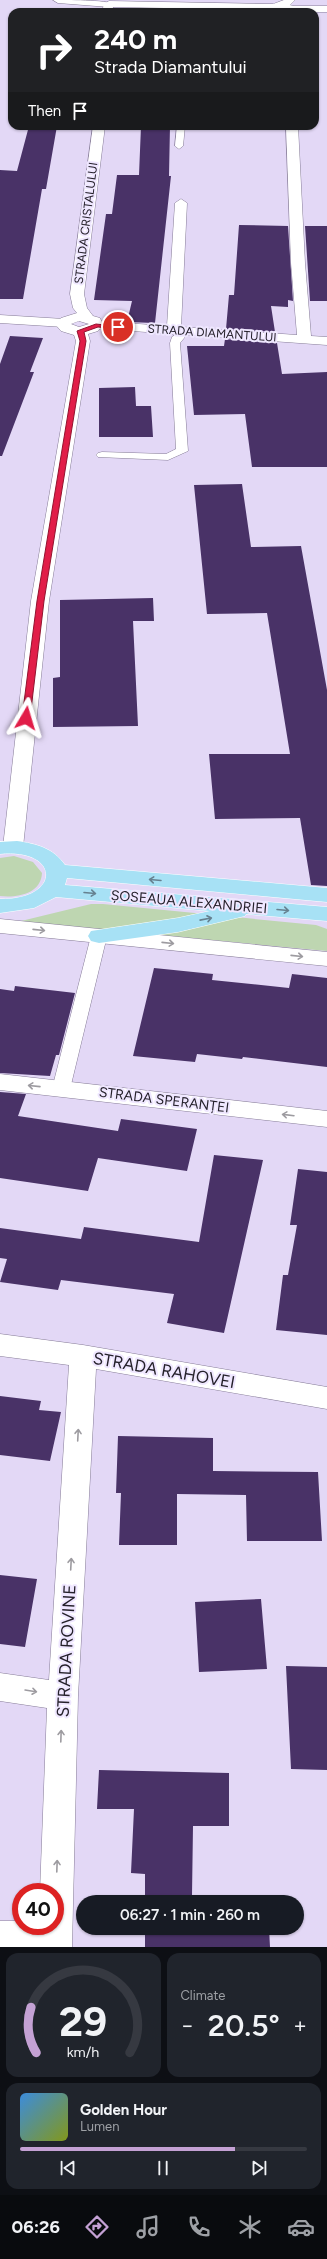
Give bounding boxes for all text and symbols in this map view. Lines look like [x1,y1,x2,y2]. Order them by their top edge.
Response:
text: 240 m [94,22,177,56]
icon: right [28,24,80,76]
text: Strada Diamantului [94,56,247,78]
icon: arrive [69,100,91,122]
text: Then [28,102,61,120]
street label: STRADA CRISTALULUI [72,161,100,285]
pin [101,310,135,344]
icon: arrive [107,316,129,338]
street label: STRADA DIAMANTULUI [147,322,277,344]
position arrow [5,697,47,739]
one-way arrow [149,876,162,884]
street label: ȘOSEAUA ALEXANDRIEI [110,887,268,917]
one-way arrow [83,889,96,897]
one-way arrow [276,907,289,914]
one-way arrow [199,915,212,923]
one-way arrow [32,926,45,934]
one-way arrow [161,939,174,947]
one-way arrow [291,952,304,960]
one-way arrow [28,1082,41,1089]
street label: STRADA SPERANȚEI [98,1084,230,1116]
one-way arrow [282,1111,295,1118]
street label: STRADA RAHOVEI [91,1348,237,1392]
one-way arrow [75,1429,82,1442]
one-way arrow [67,1558,74,1571]
street label: STRADA ROVINE [53,1584,79,1718]
one-way arrow [24,1688,37,1696]
one-way arrow [58,1730,65,1743]
one-way arrow [53,1860,61,1873]
speed limit sign: 40 [12,1883,64,1935]
text: 06:27 · 1 min · 260 m [120,1906,260,1924]
text: Climate [181,1988,225,2003]
text: 29 [59,1996,107,2046]
text: 20.5° [208,2007,280,2044]
text: − [181,2012,194,2039]
text: + [293,2012,307,2039]
text: km/h [67,2043,100,2061]
text: Golden Hour [80,2101,167,2119]
text: Lumen [80,2119,119,2134]
icon: previous [57,2157,79,2179]
icon: pause [152,2157,174,2179]
icon: next [248,2157,270,2179]
icon: directions [83,2213,111,2241]
icon: music [134,2213,162,2241]
icon: phone [185,2213,213,2241]
icon: climate [236,2213,264,2241]
icon: car [287,2213,315,2241]
text: 06:26 [12,2216,60,2238]

